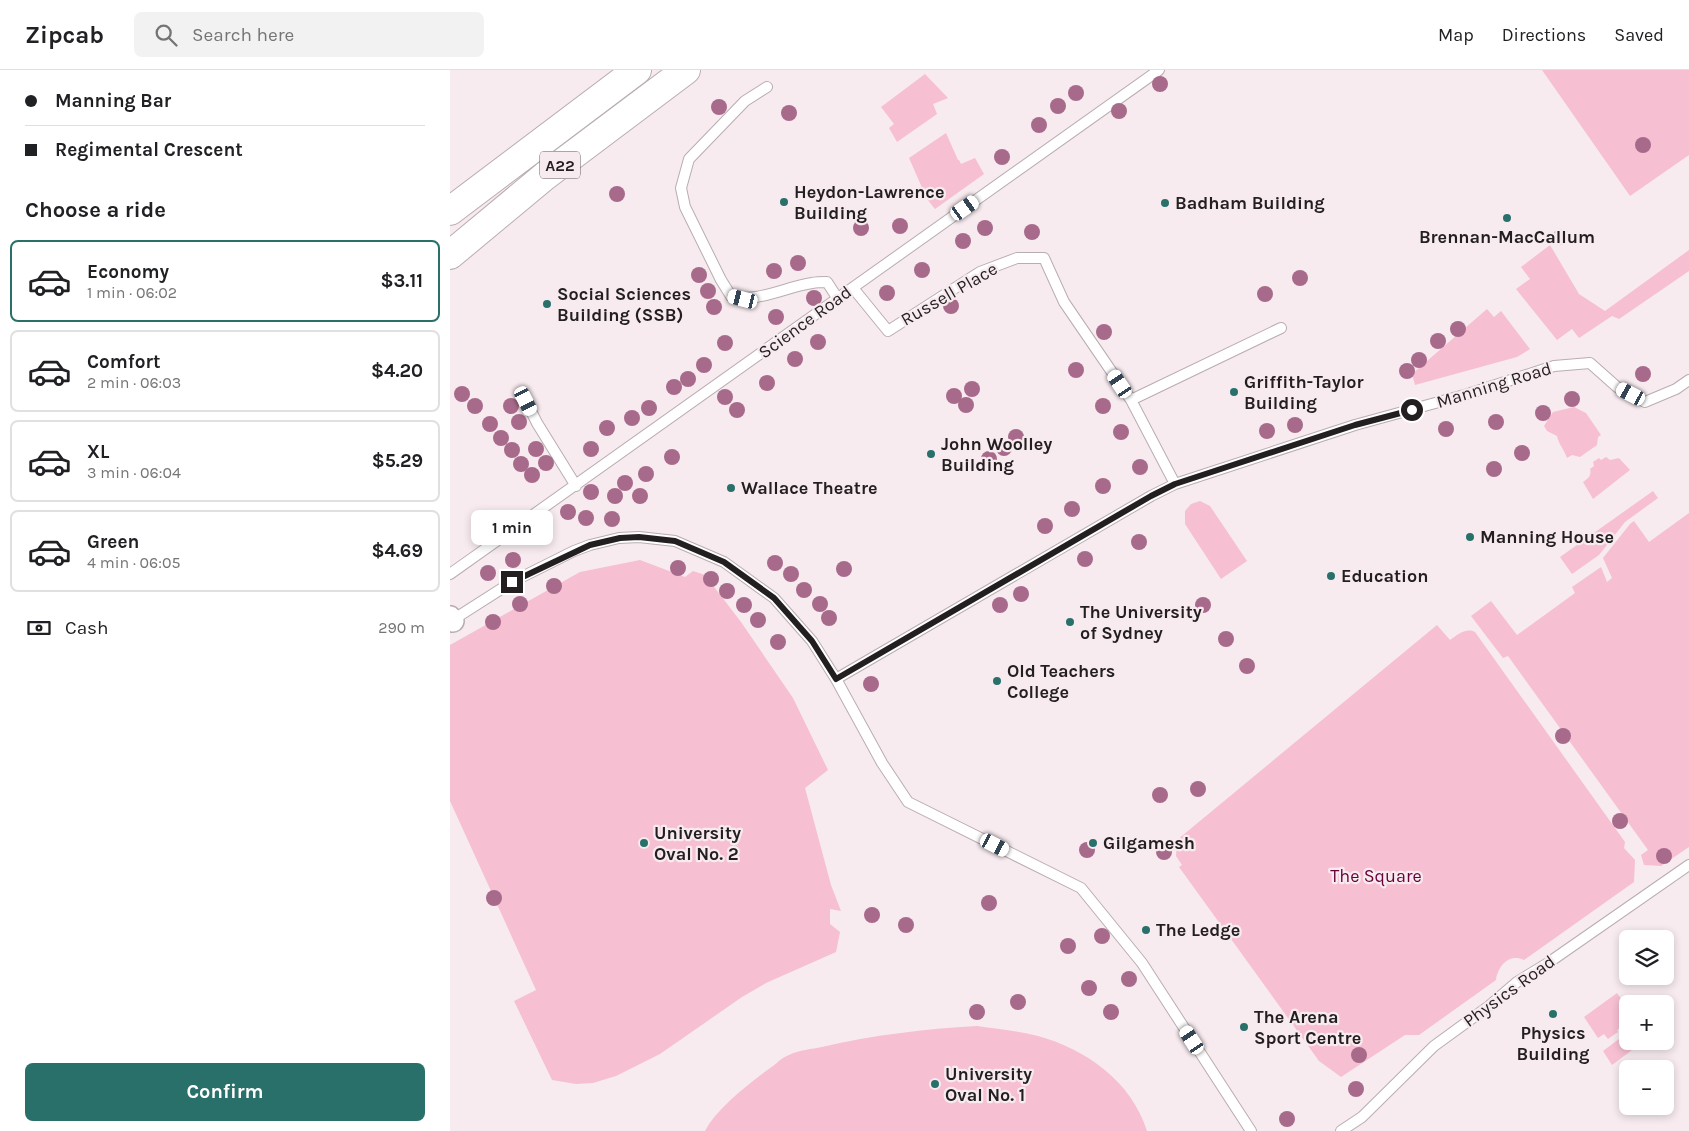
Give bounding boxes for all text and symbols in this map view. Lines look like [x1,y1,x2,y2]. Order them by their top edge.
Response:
search box [134,12,484,57]
text: Zipcab [25,21,104,49]
icon: search [152,21,180,49]
text: Search here [192,24,294,46]
text: Map [1438,24,1474,46]
text: Directions [1502,24,1586,46]
text: Saved [1614,24,1664,46]
text: Manning Bar [55,90,171,112]
text: Regimental Crescent [55,139,243,161]
road number: A22 [540,152,580,178]
place label: Heydon-Lawrence Building [794,181,944,224]
place label: Badham Building [1175,192,1325,214]
car [948,193,981,223]
marker: Heydon-Lawrence Building [778,196,790,208]
text: Choose a ride [25,197,166,223]
marker: Badham Building [1159,197,1171,209]
marker: Brennan-MacCallum [1501,212,1513,224]
place label: Brennan-MacCallum [1419,226,1595,248]
street label: Russell Place [897,258,1001,330]
icon: car [27,259,72,304]
text: Economy [87,261,169,283]
text: $3.11 [380,270,423,292]
street label: Science Road [754,281,856,363]
text: 1 min · 06:02 [87,283,177,302]
place label: Social Sciences Building (SSB) [557,283,691,326]
car [726,288,759,310]
marker: Social Sciences Building (SSB) [541,298,553,310]
icon: car [27,349,72,394]
text: Comfort [87,351,161,373]
street label: Manning Road [1434,357,1554,413]
text: $4.20 [371,360,423,382]
car [1105,367,1134,401]
place label: Griffith-Taylor Building [1244,371,1364,414]
text: 2 min · 06:03 [87,373,181,392]
car [1614,380,1647,408]
car [512,384,539,418]
marker: Griffith-Taylor Building [1228,386,1240,398]
route start [1401,399,1423,421]
place label: John Woolley Building [941,433,1052,476]
icon: car [27,439,72,484]
text: XL [87,441,109,463]
marker: John Woolley Building [925,448,937,460]
text: $5.29 [372,450,423,472]
text: 3 min · 06:04 [87,463,181,482]
place label: Wallace Theatre [741,477,878,499]
marker: Wallace Theatre [725,482,737,494]
callout: 1 min [471,510,553,544]
text: 1 min [492,518,532,537]
place label: Manning House [1480,526,1614,548]
icon: car [27,529,72,574]
text: Green [87,531,139,553]
marker: Manning House [1464,531,1476,543]
text: $4.69 [371,540,423,562]
text: 4 min · 06:05 [87,553,180,572]
place label: Education [1341,565,1428,587]
marker: Education [1325,570,1337,582]
route end [501,571,523,593]
place label: The University of Sydney [1080,601,1202,644]
icon: cash [25,614,53,642]
marker: The University of Sydney [1064,616,1076,628]
text: Cash [65,617,109,639]
text: 290 m [378,618,425,637]
place label: Old Teachers College [1007,660,1115,703]
marker: Old Teachers College [991,675,1003,687]
place label: University Oval No. 2 [654,822,741,865]
car [978,832,1011,858]
place label: Gilgamesh [1103,832,1195,854]
marker: University Oval No. 2 [638,837,650,849]
marker: Gilgamesh [1087,837,1099,849]
park label: The Square [1330,865,1422,887]
place label: The Ledge [1156,919,1240,941]
marker: The Ledge [1140,924,1152,936]
map controls [1619,930,1674,1115]
button: layers [1619,930,1674,985]
street label: Physics Road [1459,950,1559,1032]
button: + [1619,995,1674,1050]
place label: The Arena Sport Centre [1254,1006,1361,1049]
marker: Physics Building [1547,1008,1559,1020]
marker: The Arena Sport Centre [1238,1021,1250,1033]
place label: Physics Building [1517,1022,1590,1065]
car [1177,1023,1206,1057]
button: − [1619,1060,1674,1115]
button: Confirm [25,1063,425,1121]
place label: University Oval No. 1 [945,1063,1032,1106]
marker: University Oval No. 1 [929,1078,941,1090]

